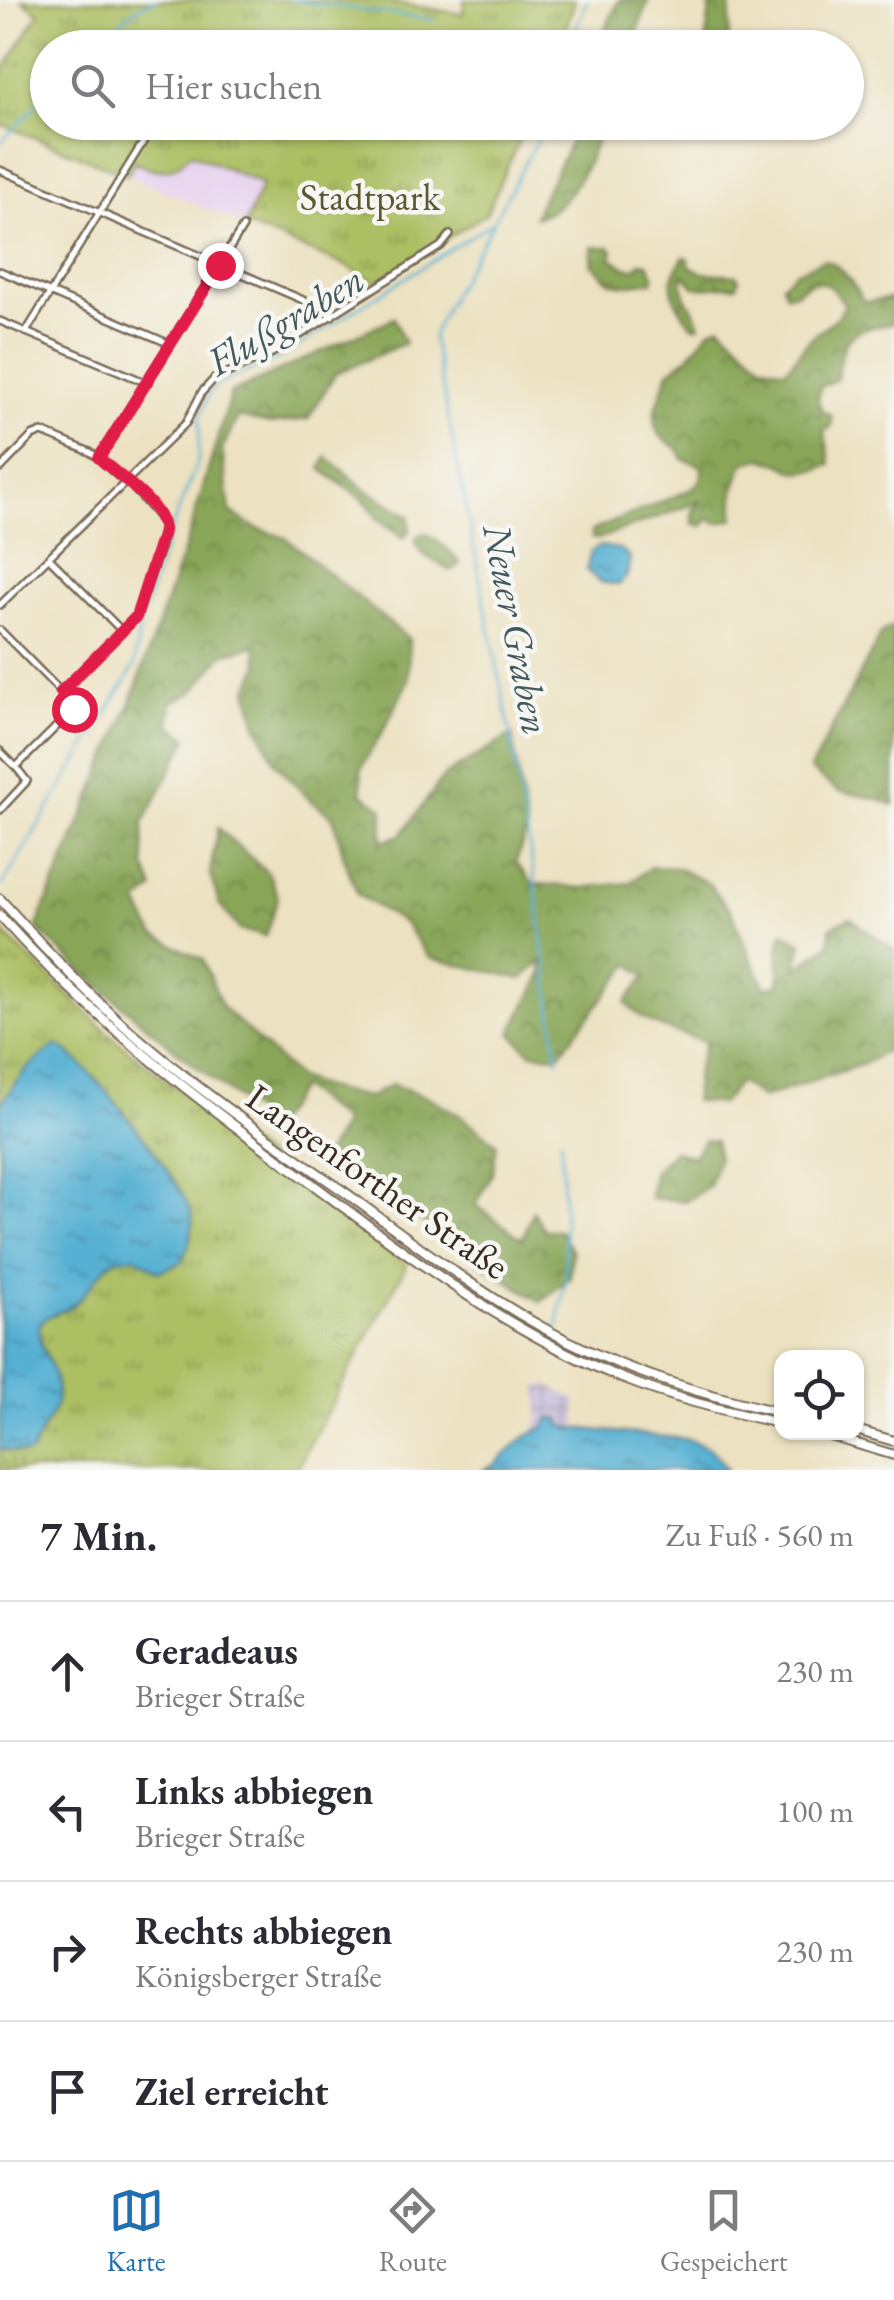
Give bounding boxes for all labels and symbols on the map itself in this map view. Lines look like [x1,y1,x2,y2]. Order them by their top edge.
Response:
park label: Stadtpark [300,172,441,221]
route end [198,243,244,289]
water label: Flußgraben [196,253,373,388]
water label: Neuer Graben [471,518,563,739]
route start [52,687,98,733]
street label: Langenforther Straße [237,1072,519,1290]

